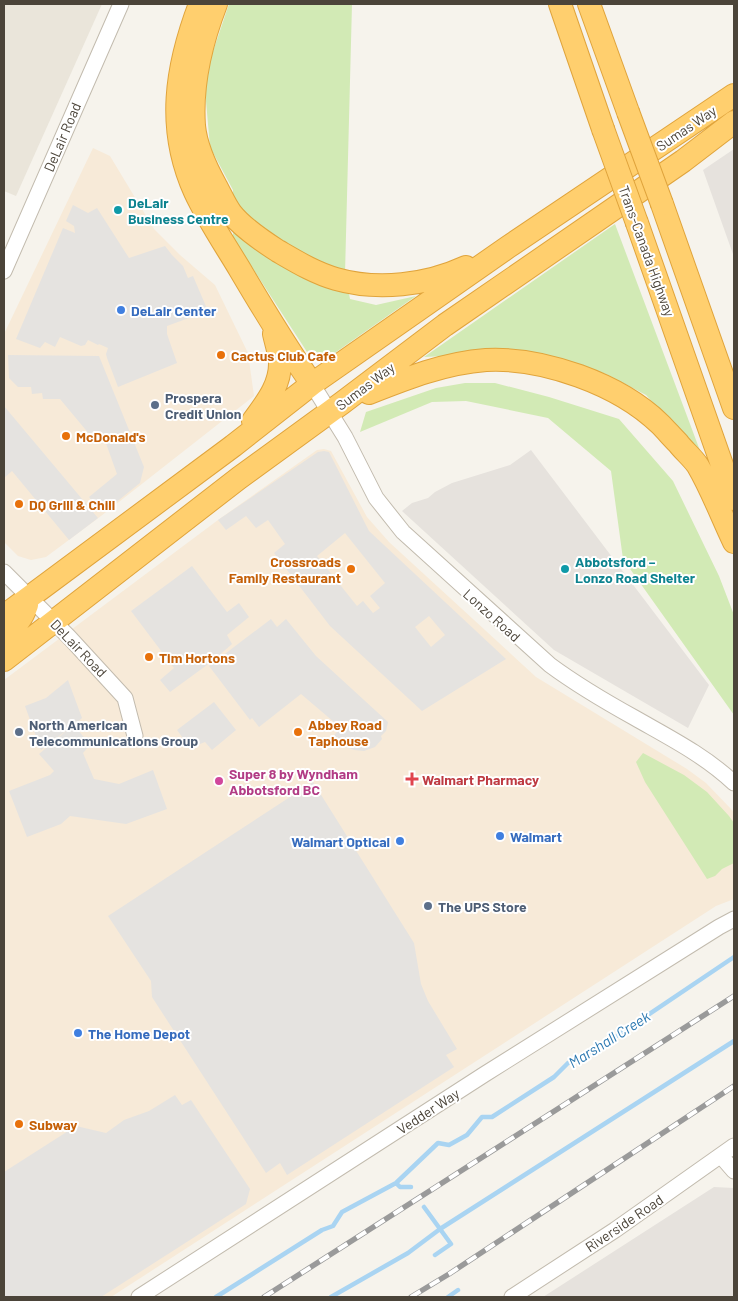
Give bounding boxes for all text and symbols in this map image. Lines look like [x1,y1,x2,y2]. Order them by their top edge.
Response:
street label: DeLair Road [40,100,84,174]
street label: Sumas Way [653,101,720,154]
street label: Trans-Canada Highway [615,183,679,319]
place label: DeLair Business Centre [128,194,229,227]
marker: DeLair Business Centre [112,204,124,216]
place label: DeLair Center [131,302,217,319]
marker: DeLair Center [115,304,127,316]
place label: Cactus Club Cafe [231,347,336,364]
marker: Cactus Club Cafe [215,349,227,361]
street label: Sumas Way [332,358,398,414]
place label: Prospera Credit Union [165,389,241,422]
marker: Prospera Credit Union [149,399,161,411]
place label: McDonald's [76,428,145,445]
marker: McDonald's [60,430,72,442]
place label: DQ Grill & Chill [29,496,115,513]
marker: DQ Grill & Chill [13,498,25,510]
place label: Crossroads Family Restaurant [229,553,341,586]
place label: Abbotsford – Lonzo Road Shelter [575,553,696,586]
marker: Crossroads Family Restaurant [345,563,357,575]
marker: Abbotsford – Lonzo Road Shelter [559,563,571,575]
street label: Lonzo Road [460,585,524,645]
street label: DeLair Road [47,616,111,680]
place label: Tim Hortons [159,649,235,666]
marker: Tim Hortons [143,651,155,663]
place label: North American Telecommunications Group [29,716,198,749]
place label: Abbey Road Taphouse [308,716,382,749]
marker: North American Telecommunications Group [13,726,25,738]
marker: Abbey Road Taphouse [292,726,304,738]
place label: Super 8 by Wyndham Abbotsford BC [229,765,358,798]
place label: Walmart Pharmacy [422,771,539,788]
marker: Walmart Pharmacy [406,773,418,785]
marker: Super 8 by Wyndham Abbotsford BC [213,775,225,787]
place label: Walmart [510,828,562,845]
marker: Walmart [494,830,506,842]
place label: Walmart Optical [291,833,390,850]
marker: Walmart Optical [394,835,406,847]
place label: The UPS Store [438,898,527,915]
marker: The UPS Store [422,900,434,912]
water label: Marshall Creek [565,1006,654,1071]
place label: The Home Depot [88,1025,190,1042]
marker: The Home Depot [72,1027,84,1039]
street label: Vedder Way [394,1084,463,1137]
place label: Subway [29,1116,77,1133]
marker: Subway [13,1118,25,1130]
street label: Riverside Road [582,1191,666,1255]

